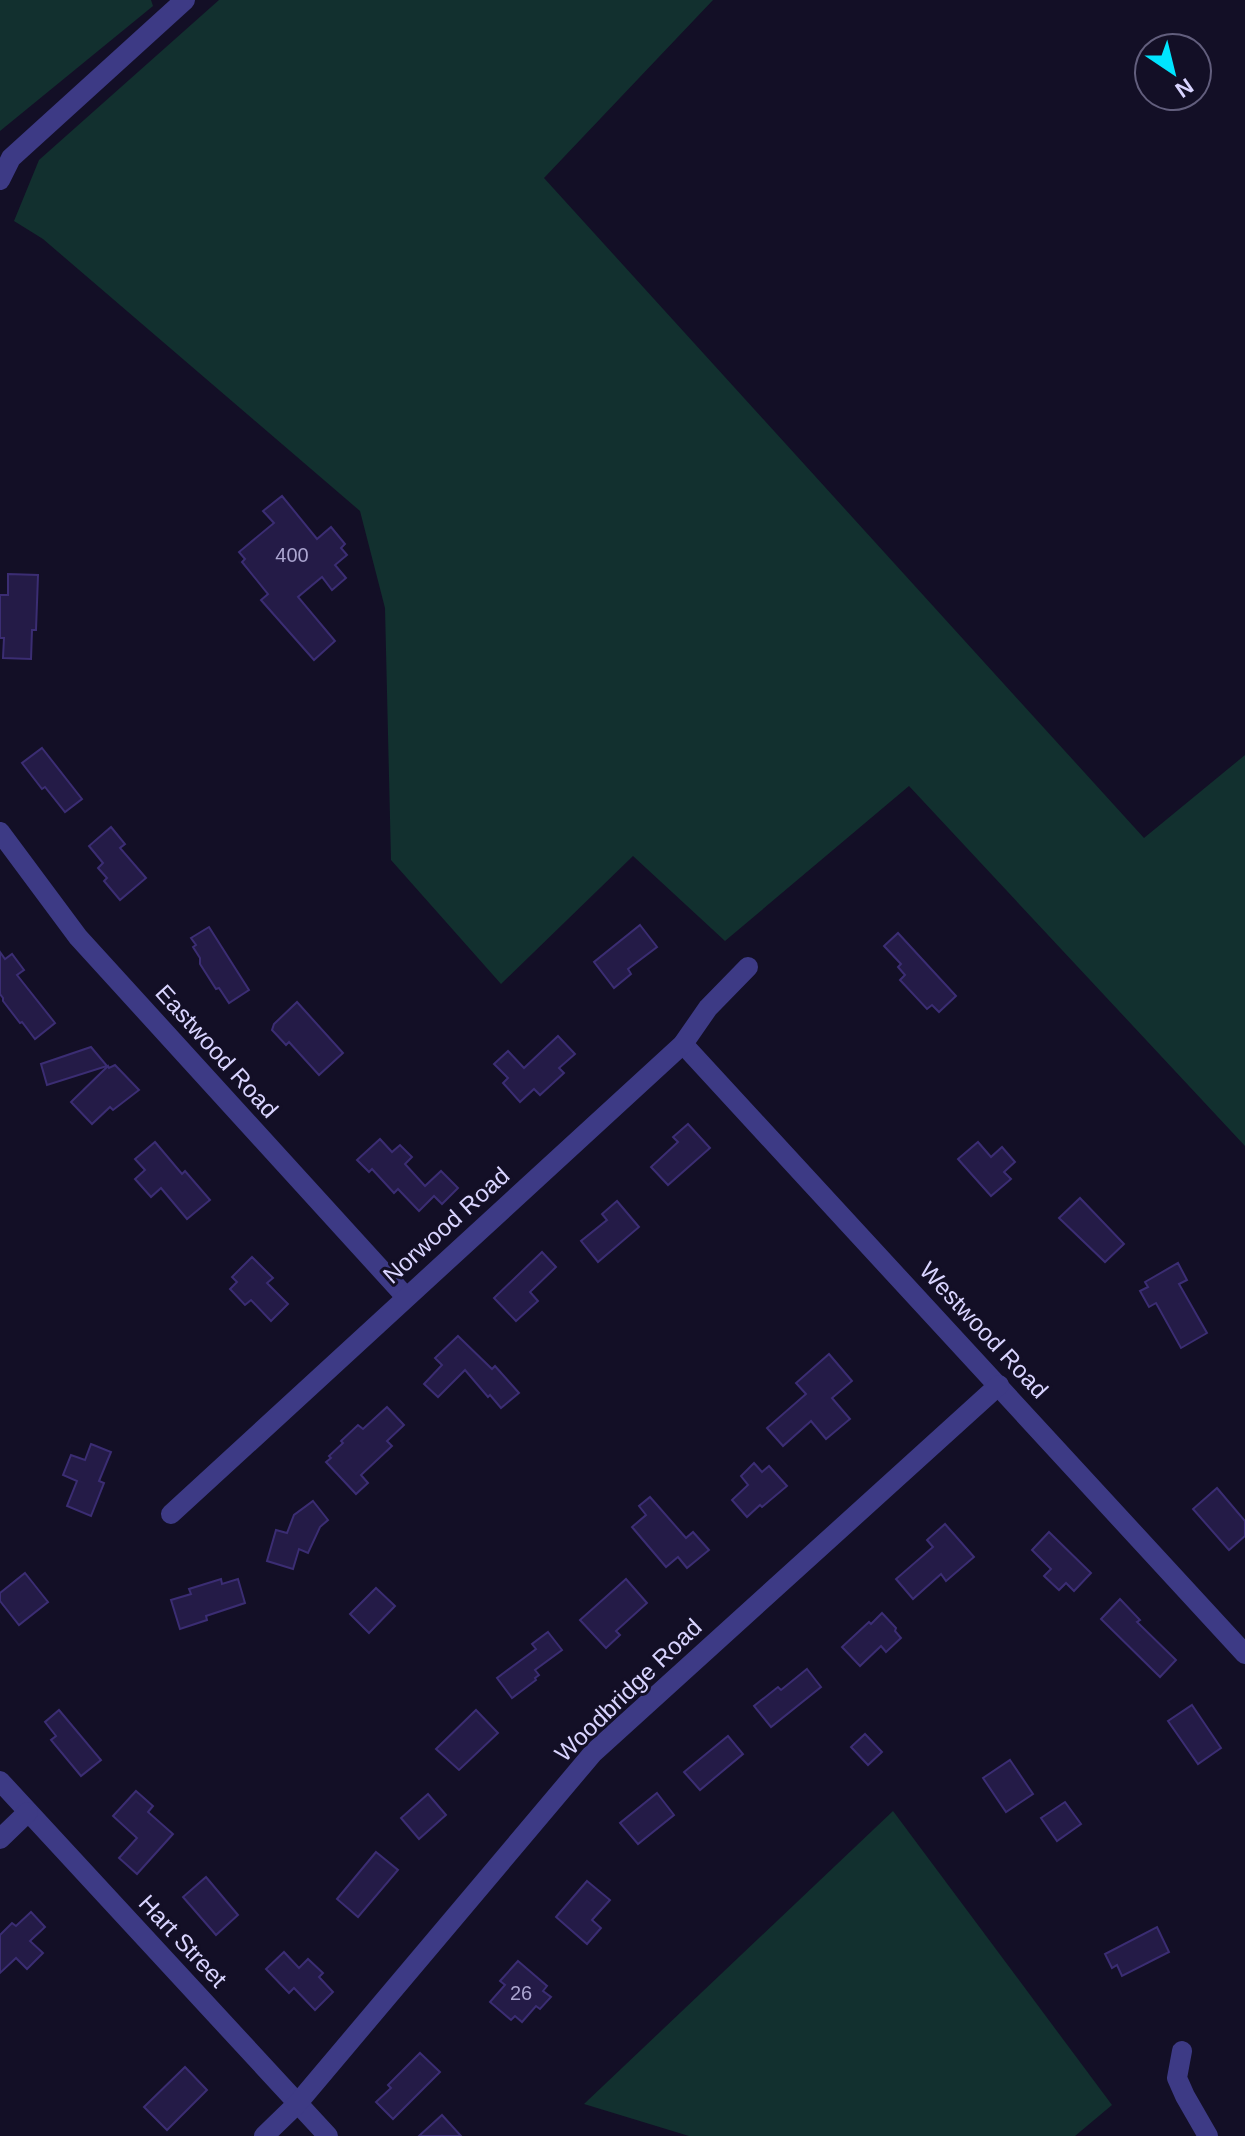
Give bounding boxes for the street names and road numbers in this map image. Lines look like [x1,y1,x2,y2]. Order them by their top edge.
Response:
street label: Eastwood Road [150,979,284,1123]
street label: Norwood Road [377,1161,515,1289]
street label: Westwood Road [914,1257,1054,1403]
street label: Woodbridge Road [549,1613,707,1767]
street label: Hart Street [134,1889,233,1993]

